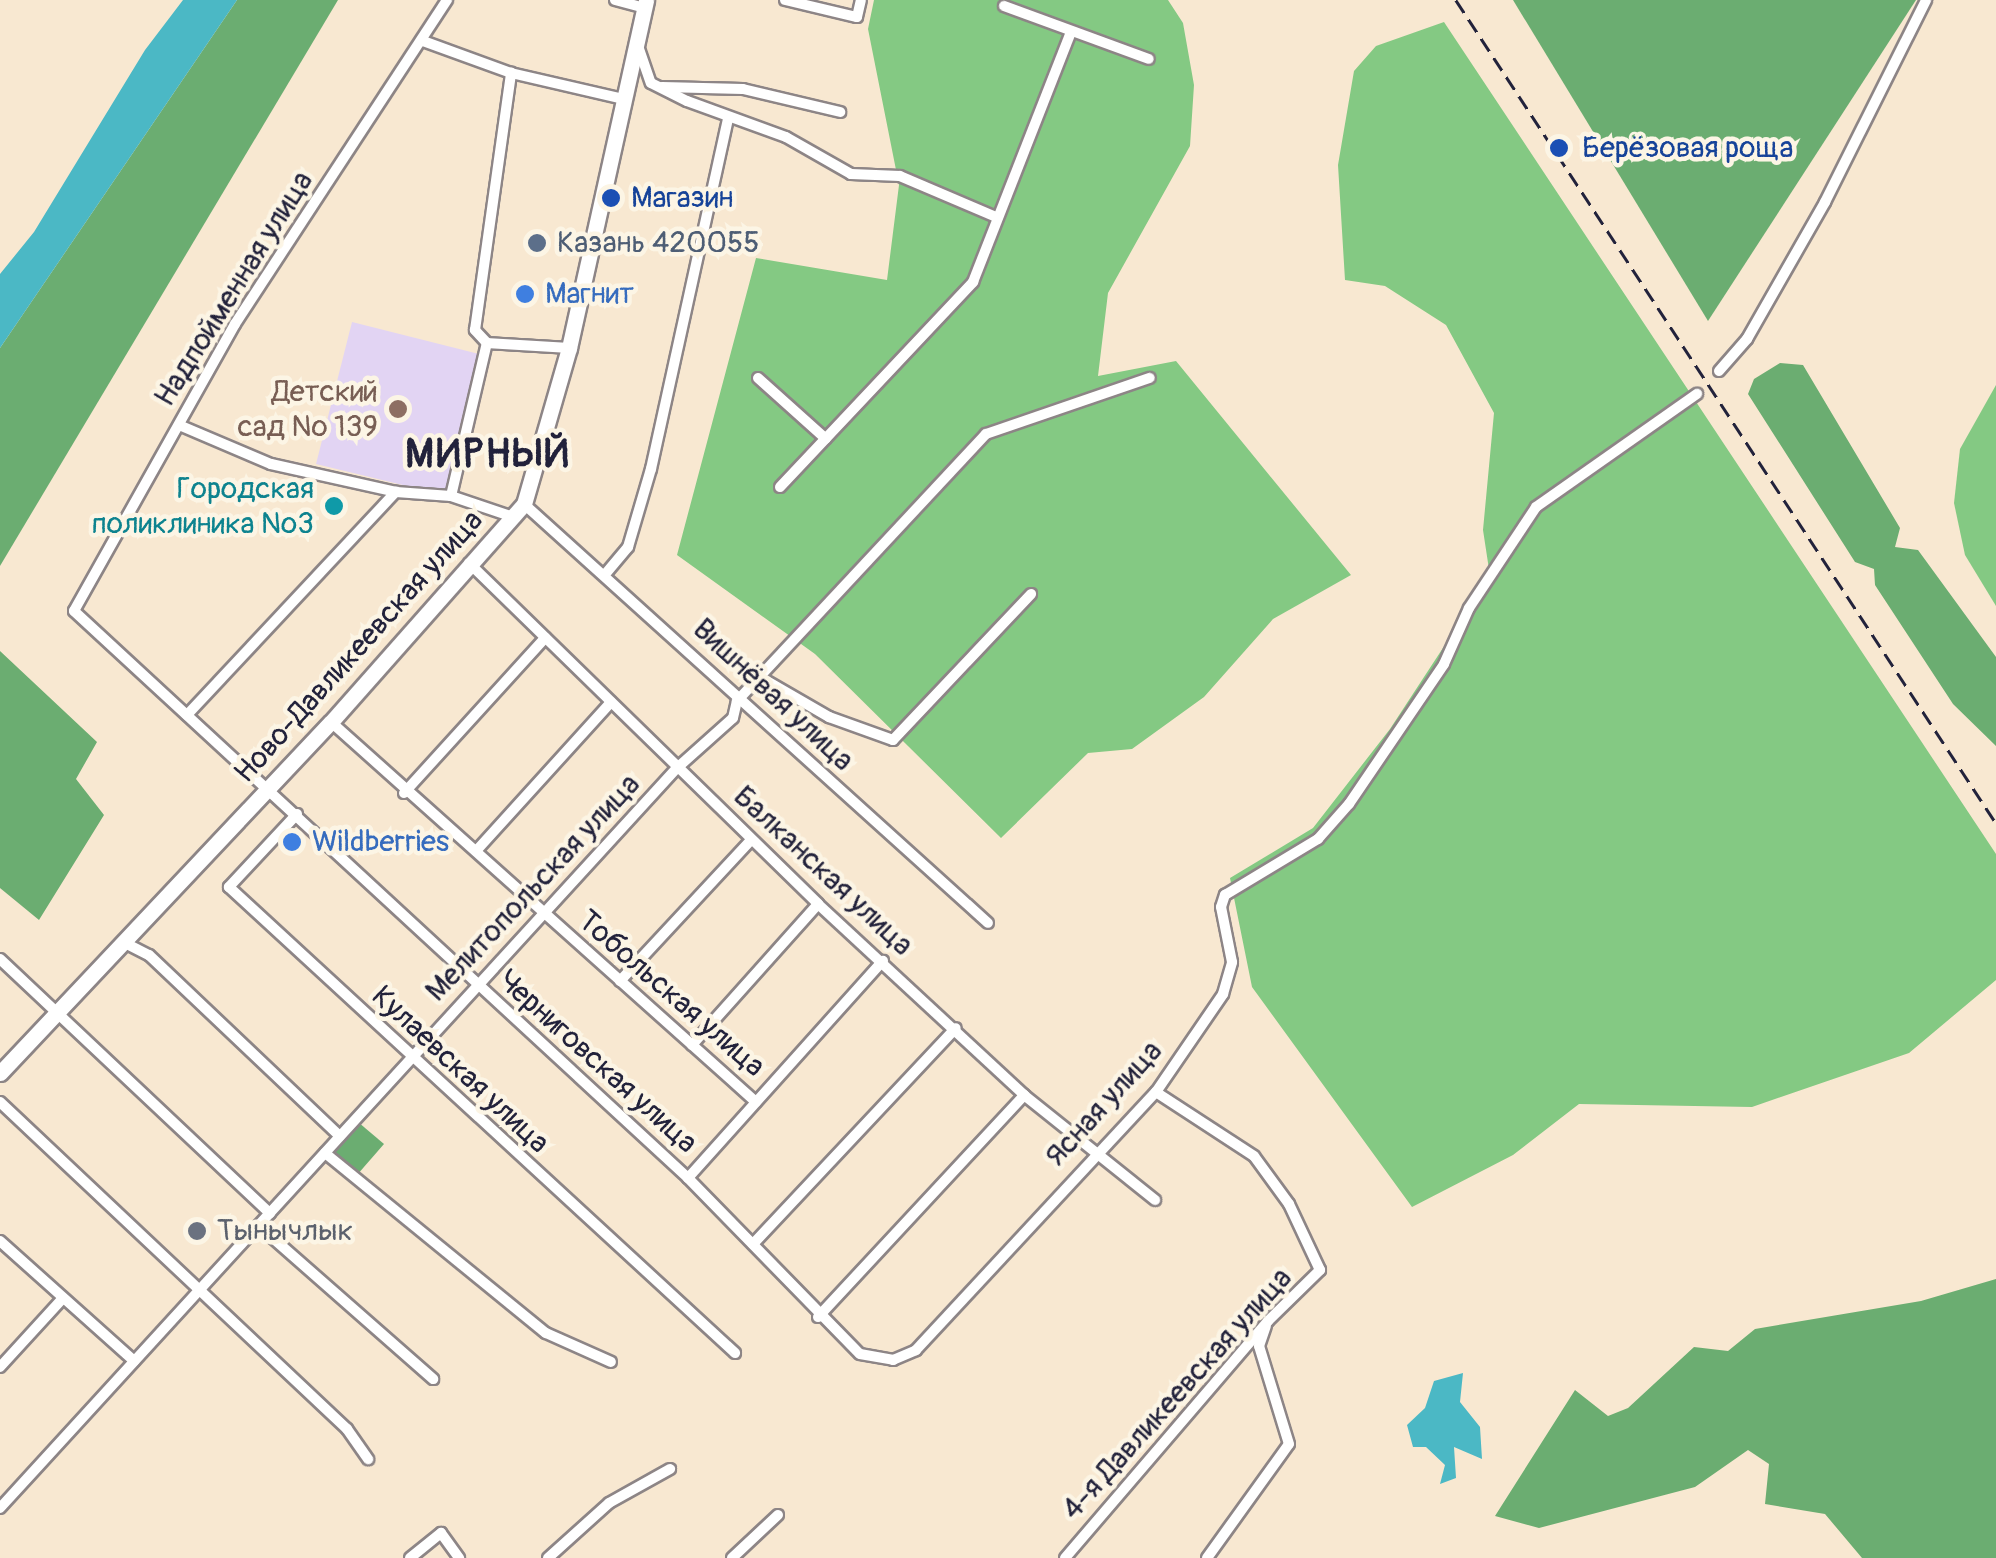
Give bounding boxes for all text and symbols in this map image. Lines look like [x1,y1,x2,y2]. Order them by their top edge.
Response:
place label: Берёзовая роща [1582,130,1793,166]
marker: Берёзовая роща [1546,135,1572,161]
street label: Надпойменная улица [147,165,321,413]
place label: Магазин [631,180,734,216]
marker: Магазин [600,187,622,209]
place label: Казань 420055 [557,225,760,261]
marker: Казань 420055 [526,232,548,254]
place label: Магнит [545,276,634,312]
marker: Магнит [514,283,536,305]
place label: Детский сад № 139 [237,374,378,444]
marker: Детский сад № 139 [387,398,409,420]
district label: МИРНЫЙ [405,431,571,479]
place label: Городская поликлиника №3 [91,471,314,542]
marker: Городская поликлиника №3 [323,495,345,517]
street label: Ново-Давликеевская улица [227,503,491,791]
street label: Вишнёвая улица [685,611,861,779]
street label: Мелитопольская улица [418,767,648,1009]
street label: Балканская улица [726,779,920,963]
place label: Wildberries [312,824,449,860]
marker: Wildberries [281,831,303,853]
street label: Тобольская улица [570,903,772,1085]
street label: Черниговская улица [490,963,704,1161]
street label: Кулаевская улица [364,979,556,1161]
street label: Ясная улица [1038,1034,1170,1174]
place label: Тынычлык [217,1213,353,1249]
marker: Тынычлык [186,1220,208,1242]
street label: 4-я Давликеевская улица [1054,1261,1300,1527]

